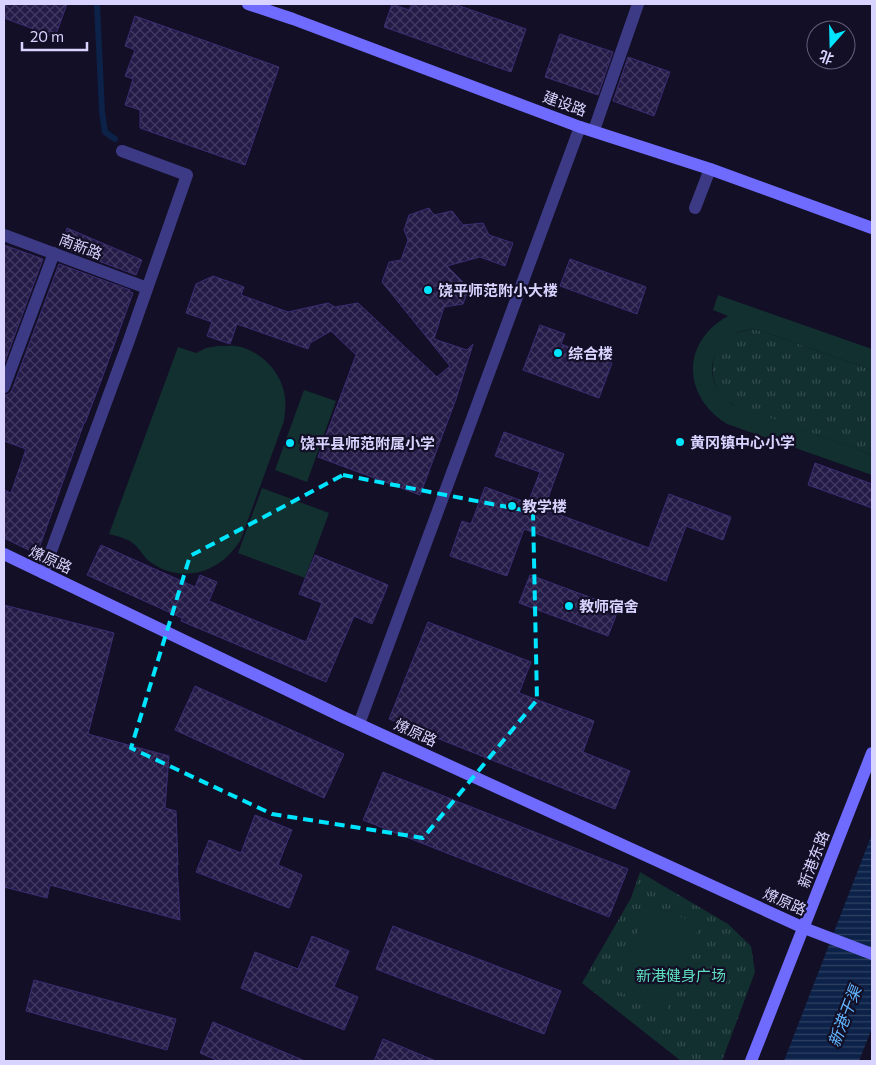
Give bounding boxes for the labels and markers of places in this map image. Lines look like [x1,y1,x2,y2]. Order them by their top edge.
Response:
place label: 饶平师范附小大楼 [438,281,558,299]
marker: 饶平师范附小大楼 [422,284,434,296]
place label: 综合楼 [568,344,613,362]
marker: 综合楼 [552,347,564,359]
place label: 黄冈镇中心小学 [690,433,795,451]
place label: 饶平县师范附属小学 [300,434,435,452]
marker: 黄冈镇中心小学 [674,436,686,448]
marker: 饶平县师范附属小学 [284,437,296,449]
place label: 教学楼 [522,497,567,515]
marker: 教学楼 [506,500,518,512]
place label: 教师宿舍 [579,597,639,615]
marker: 教师宿舍 [563,600,575,612]

